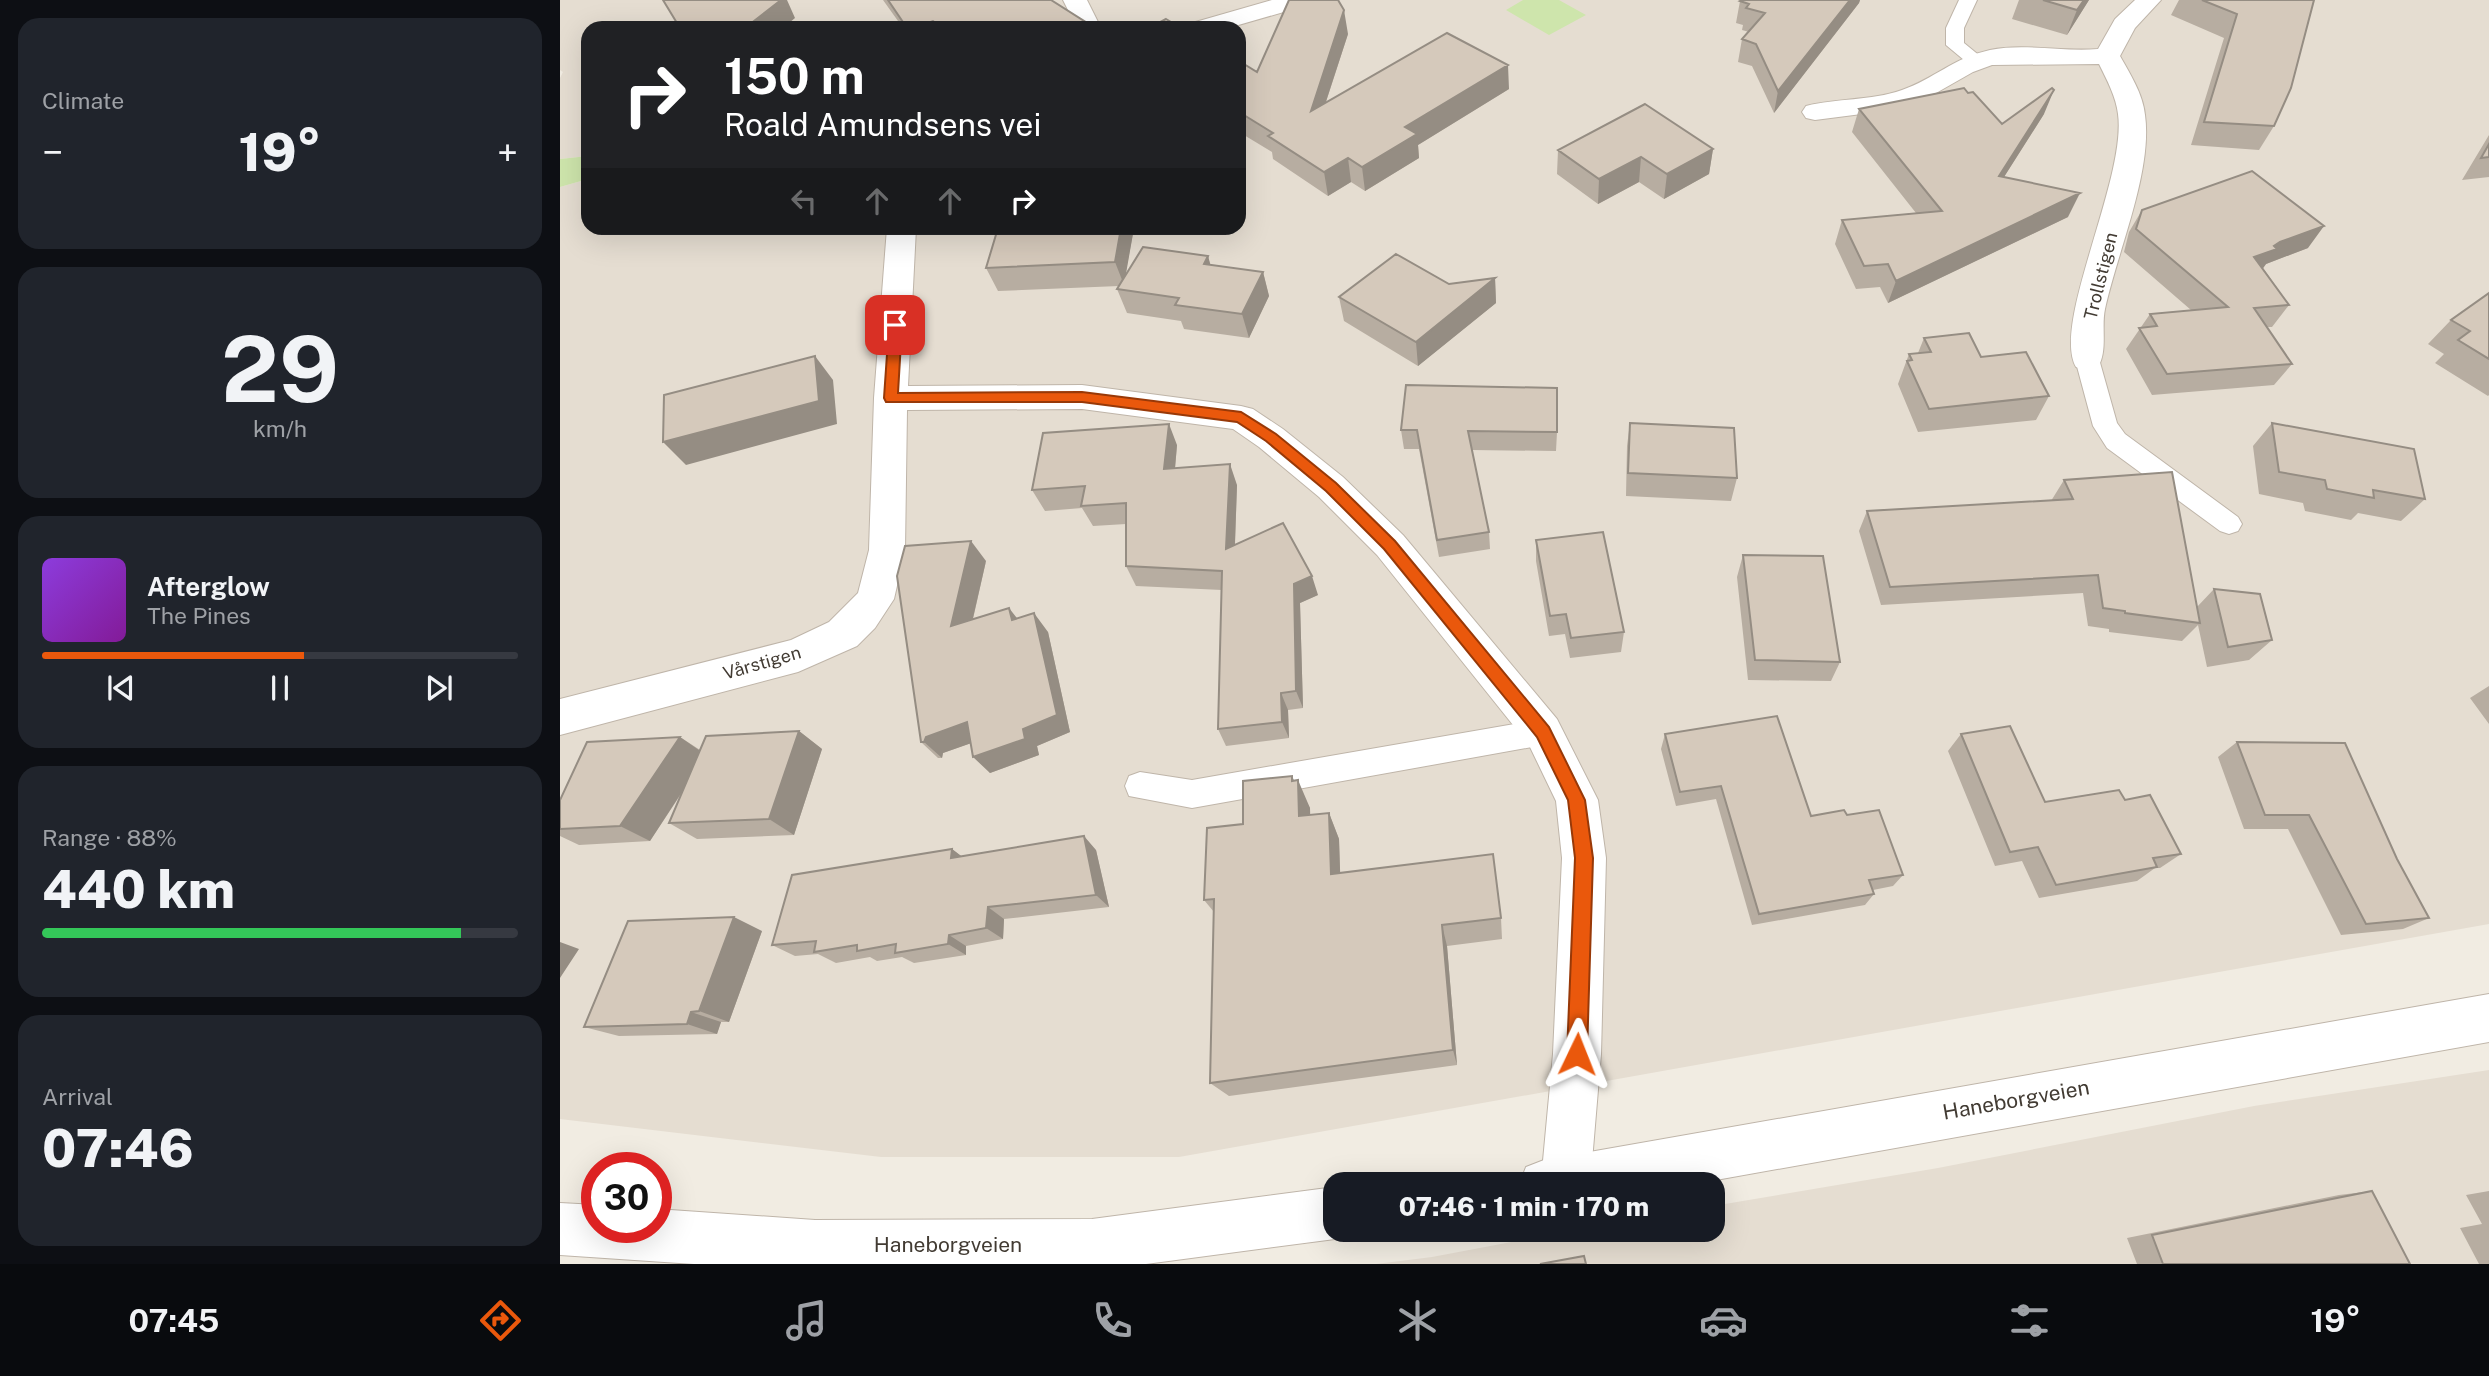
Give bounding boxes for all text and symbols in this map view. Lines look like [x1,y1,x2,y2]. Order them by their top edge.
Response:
text: 150 m [724,47,865,105]
icon: right [609,49,700,140]
text: Climate [42,87,124,114]
text: Roald Amundsens vei [724,106,1041,143]
text: 19° [239,122,321,183]
text: − [42,130,63,175]
text: + [497,130,518,175]
icon: left [785,182,823,220]
icon: ahead [858,182,896,220]
icon: ahead [931,182,969,220]
icon: right [1004,182,1042,220]
street label: Trollstigen [2080,230,2122,322]
pin [865,295,925,355]
icon: arrive [876,306,914,344]
text: 29 [221,316,339,422]
text: km/h [253,415,307,442]
text: Afterglow [147,571,270,602]
text: The Pines [147,602,251,629]
street label: Vårstigen [720,641,803,684]
icon: previous [102,669,140,707]
icon: pause [261,669,299,707]
icon: next [420,669,458,707]
text: Range · 88% [42,824,177,851]
text: 440 km [42,859,235,920]
position arrow [1540,1017,1614,1091]
street label: Haneborgveien [1941,1074,2091,1125]
text: Arrival [42,1083,113,1110]
text: 07:46 [42,1118,194,1179]
speed limit sign: 30 [581,1152,672,1243]
text: 07:46 · 1 min · 170 m [1399,1191,1649,1222]
street label: Haneborgveien [874,1232,1022,1257]
icon: directions [476,1296,525,1345]
icon: music [782,1296,831,1345]
icon: phone [1088,1296,1137,1345]
icon: climate [1393,1296,1442,1345]
icon: car [1699,1296,1748,1345]
icon: filters [2005,1296,2054,1345]
text: 07:45 [128,1302,219,1339]
text: 19° [2311,1302,2361,1339]

